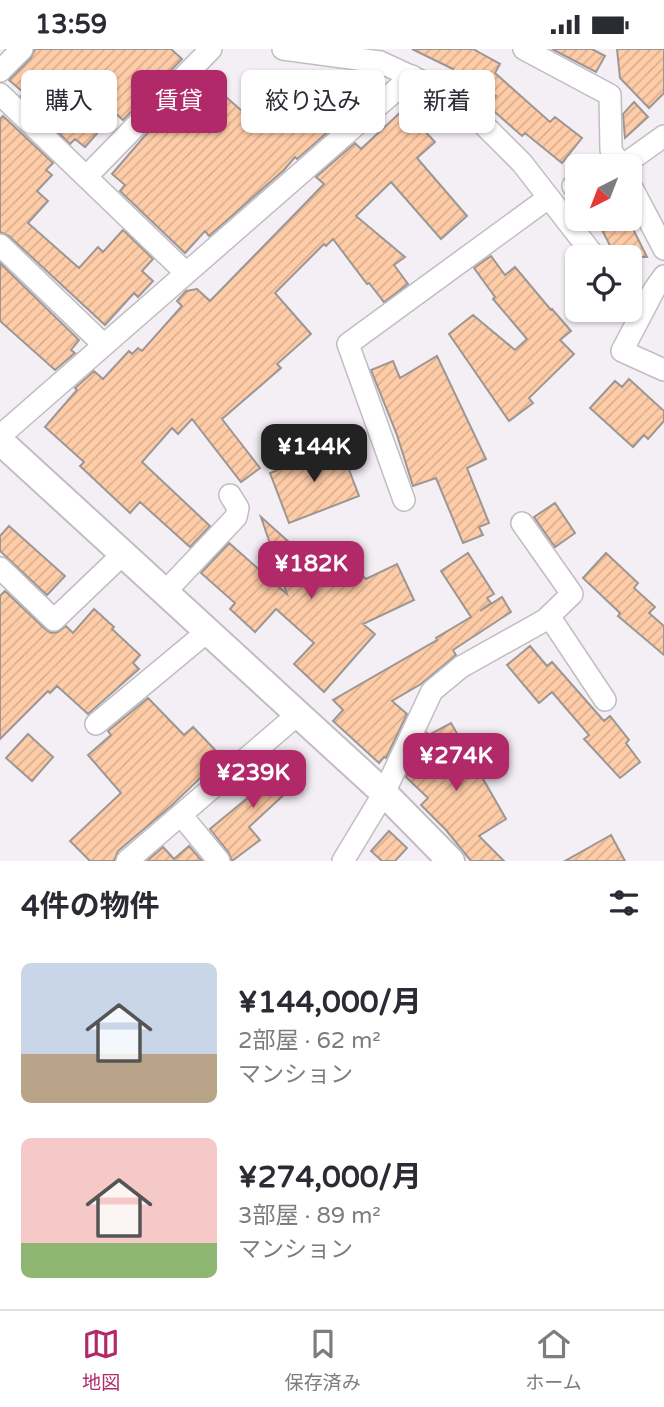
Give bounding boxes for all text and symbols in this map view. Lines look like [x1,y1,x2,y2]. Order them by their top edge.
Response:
text: 13:59 [35,9,107,40]
chip: 購入 [21,70,117,133]
chip: 賃貸 [131,70,227,133]
chip: 絞り込み [241,70,385,133]
chip: 新着 [399,70,495,133]
north arrow [565,154,642,231]
map controls [565,154,642,322]
button: locate [565,245,642,322]
pin: ¥144K [265,425,363,484]
text: ¥144K [277,433,351,461]
pin: ¥182K [262,541,360,601]
text: ¥182K [274,550,348,578]
pin: ¥274K [407,733,505,793]
text: ¥274K [419,742,493,770]
pin: ¥239K [204,751,302,810]
text: ¥239K [216,759,290,787]
icon: filters [605,884,643,922]
text: 4件の物件 [21,888,160,925]
text: ¥144,000/月 [238,984,422,1021]
icon: home [77,991,161,1075]
text: 2部屋 · 62 m² [238,1027,381,1055]
text: マンション [238,1061,353,1089]
text: ¥274,000/月 [238,1159,422,1196]
icon: home [77,1166,161,1250]
text: 3部屋 · 89 m² [238,1202,381,1230]
text: マンション [238,1236,353,1264]
tab: 地図 [82,1325,120,1394]
tab: 保存済み [285,1325,361,1394]
tab: ホーム [525,1325,582,1394]

